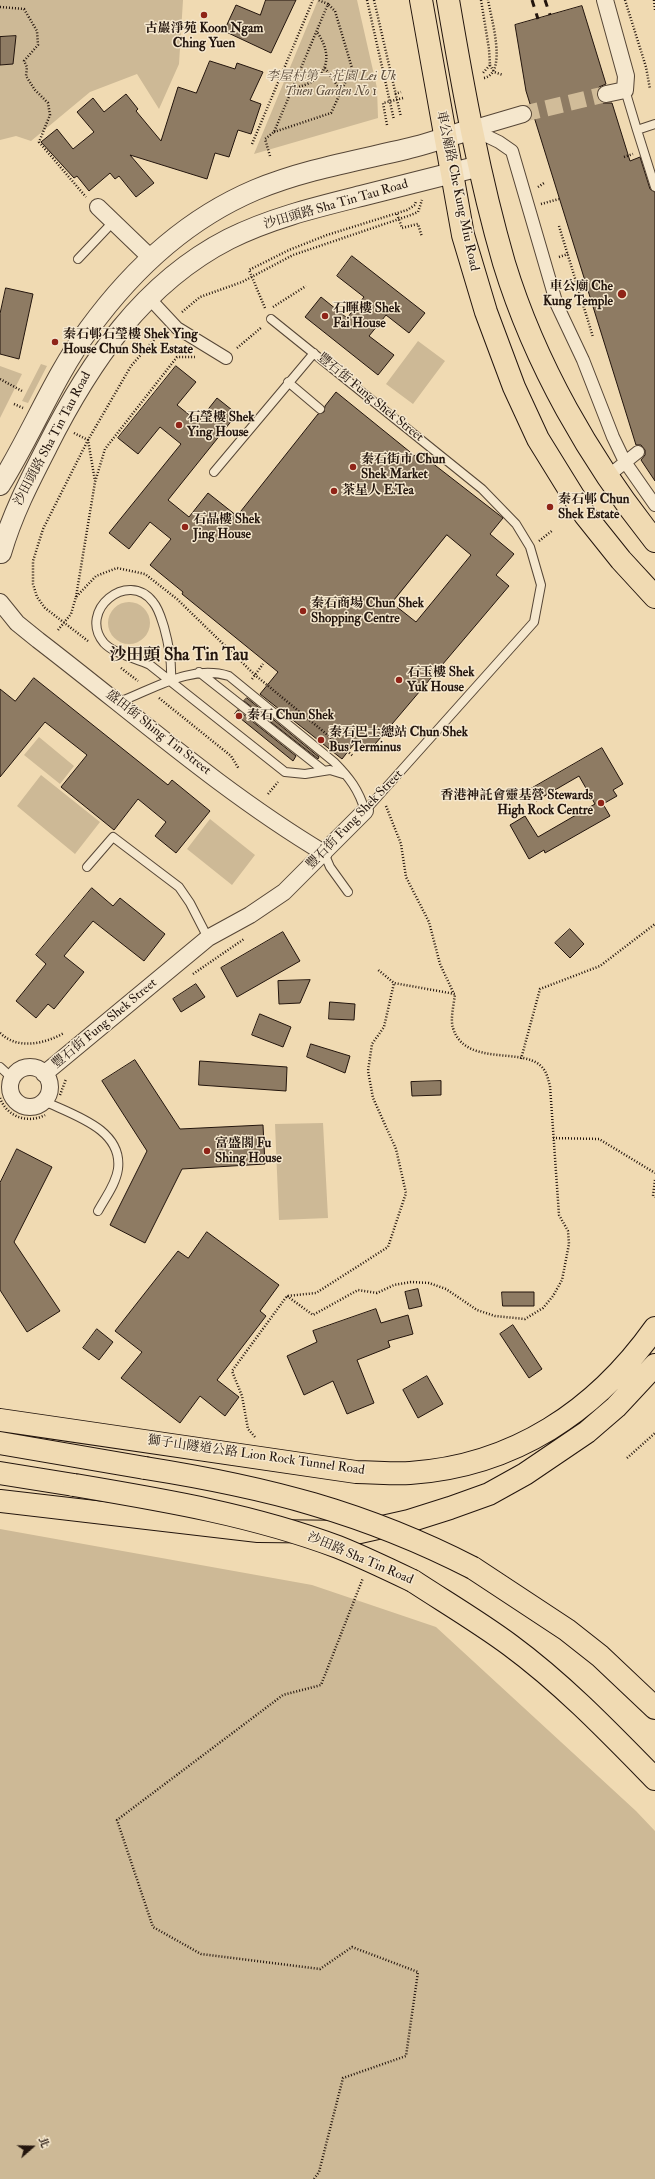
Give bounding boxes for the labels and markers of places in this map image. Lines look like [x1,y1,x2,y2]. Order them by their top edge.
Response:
marker: 古巖淨苑 Koon Ngam Ching Yuen [199,10,209,20]
place label: 古巖淨苑 Koon Ngam Ching Yuen [145,21,263,52]
place label: 車公廟 Che Kung Temple [543,279,613,310]
marker: 車公廟 Che Kung Temple [616,288,628,300]
place label: 石暉樓 Shek Fai House [333,301,400,332]
marker: 石暉樓 Shek Fai House [320,311,330,321]
place label: 秦石邨石瑩樓 Shek Ying House Chun Shek Estate [63,327,198,358]
marker: 秦石邨石瑩樓 Shek Ying House Chun Shek Estate [50,337,60,347]
place label: 石瑩樓 Shek Ying House [187,410,254,441]
marker: 石瑩樓 Shek Ying House [174,420,184,430]
place label: 秦石街市 Chun Shek Market [361,452,445,483]
marker: 秦石街市 Chun Shek Market [348,462,358,472]
place label: 茶星人 E.Tea [342,483,414,499]
marker: 茶星人 E.Tea [329,486,339,496]
place label: 秦石邨 Chun Shek Estate [558,492,629,523]
marker: 秦石邨 Chun Shek Estate [545,502,555,512]
place label: 石晶樓 Shek Jing House [193,512,260,543]
marker: 石晶樓 Shek Jing House [180,522,190,532]
place label: 秦石商場 Chun Shek Shopping Centre [311,596,424,627]
marker: 秦石商場 Chun Shek Shopping Centre [298,606,308,616]
place label: 石玉樓 Shek Yuk House [407,665,474,696]
marker: 石玉樓 Shek Yuk House [394,675,404,685]
place label: 秦石 Chun Shek [247,708,334,724]
marker: 秦石 Chun Shek [234,711,244,721]
place label: 秦石巴士總站 Chun Shek Bus Terminus [329,725,468,756]
marker: 秦石巴士總站 Chun Shek Bus Terminus [316,735,326,745]
place label: 香港神託會靈基營 Stewards High Rock Centre [440,788,593,819]
marker: 香港神託會靈基營 Stewards High Rock Centre [596,798,606,808]
place label: 富盛閣 Fu Shing House [215,1136,282,1167]
marker: 富盛閣 Fu Shing House [202,1146,212,1156]

